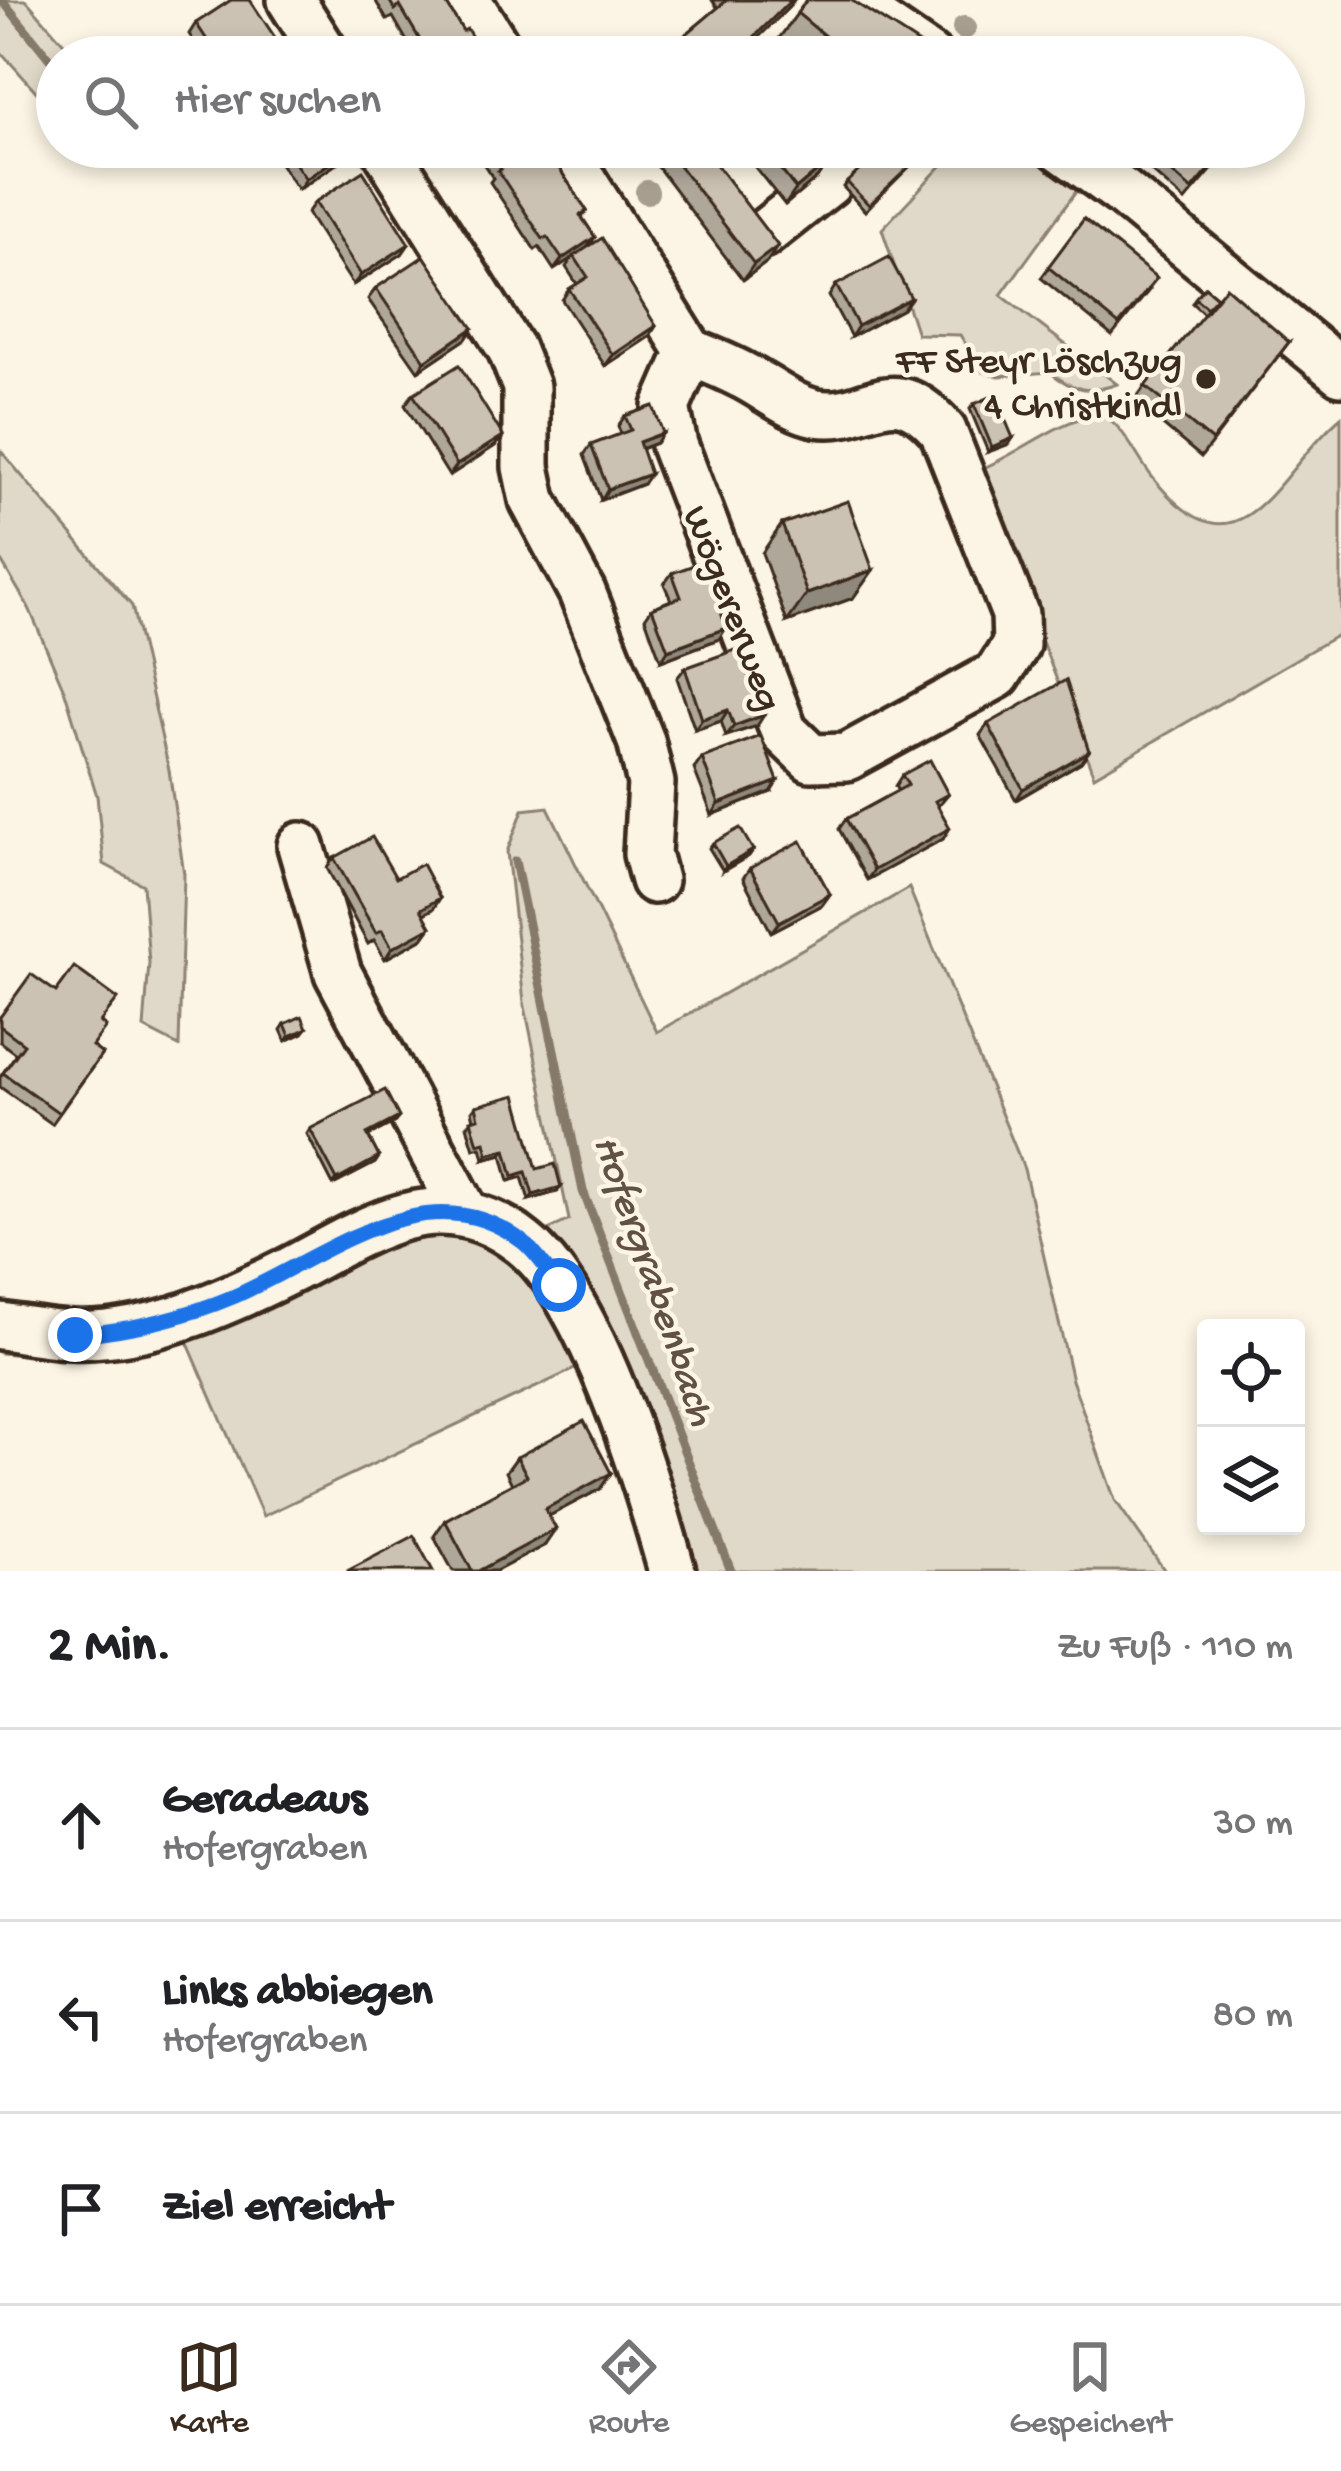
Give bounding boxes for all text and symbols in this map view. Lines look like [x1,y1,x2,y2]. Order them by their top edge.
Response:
search box [36,36,1305,168]
icon: search [78,69,144,135]
text: Hier suchen [174,76,381,129]
place label: FF Steyr Löschzug 4 Christkindl [895,341,1182,432]
marker: FF Steyr Löschzug 4 Christkindl [1193,366,1219,392]
street label: Wögererweg [669,500,790,719]
water label: Hofergrabenbach [578,1130,724,1433]
route start [532,1258,586,1312]
route end [48,1308,102,1362]
map controls [1197,1319,1305,1535]
button: locate [1197,1319,1305,1427]
button: layers [1197,1427,1305,1535]
text: 2 Min. [48,1619,172,1679]
text: Zu Fuß · 110 m [1057,1626,1293,1672]
text: Geradeaus [162,1775,367,1828]
icon: ahead [48,1792,114,1858]
text: 30 m [1214,1802,1293,1848]
text: Hofergraben [162,1828,367,1874]
text: Links abbiegen [162,1967,433,2020]
icon: left [48,1984,114,2050]
text: 80 m [1213,1994,1293,2040]
text: Hofergraben [162,2020,367,2066]
icon: arrive [48,2176,114,2242]
text: Ziel erreicht [162,2182,391,2235]
tab: Karte [170,2334,249,2444]
tab: Route [589,2334,669,2444]
tab: Gespeichert [1009,2334,1171,2444]

